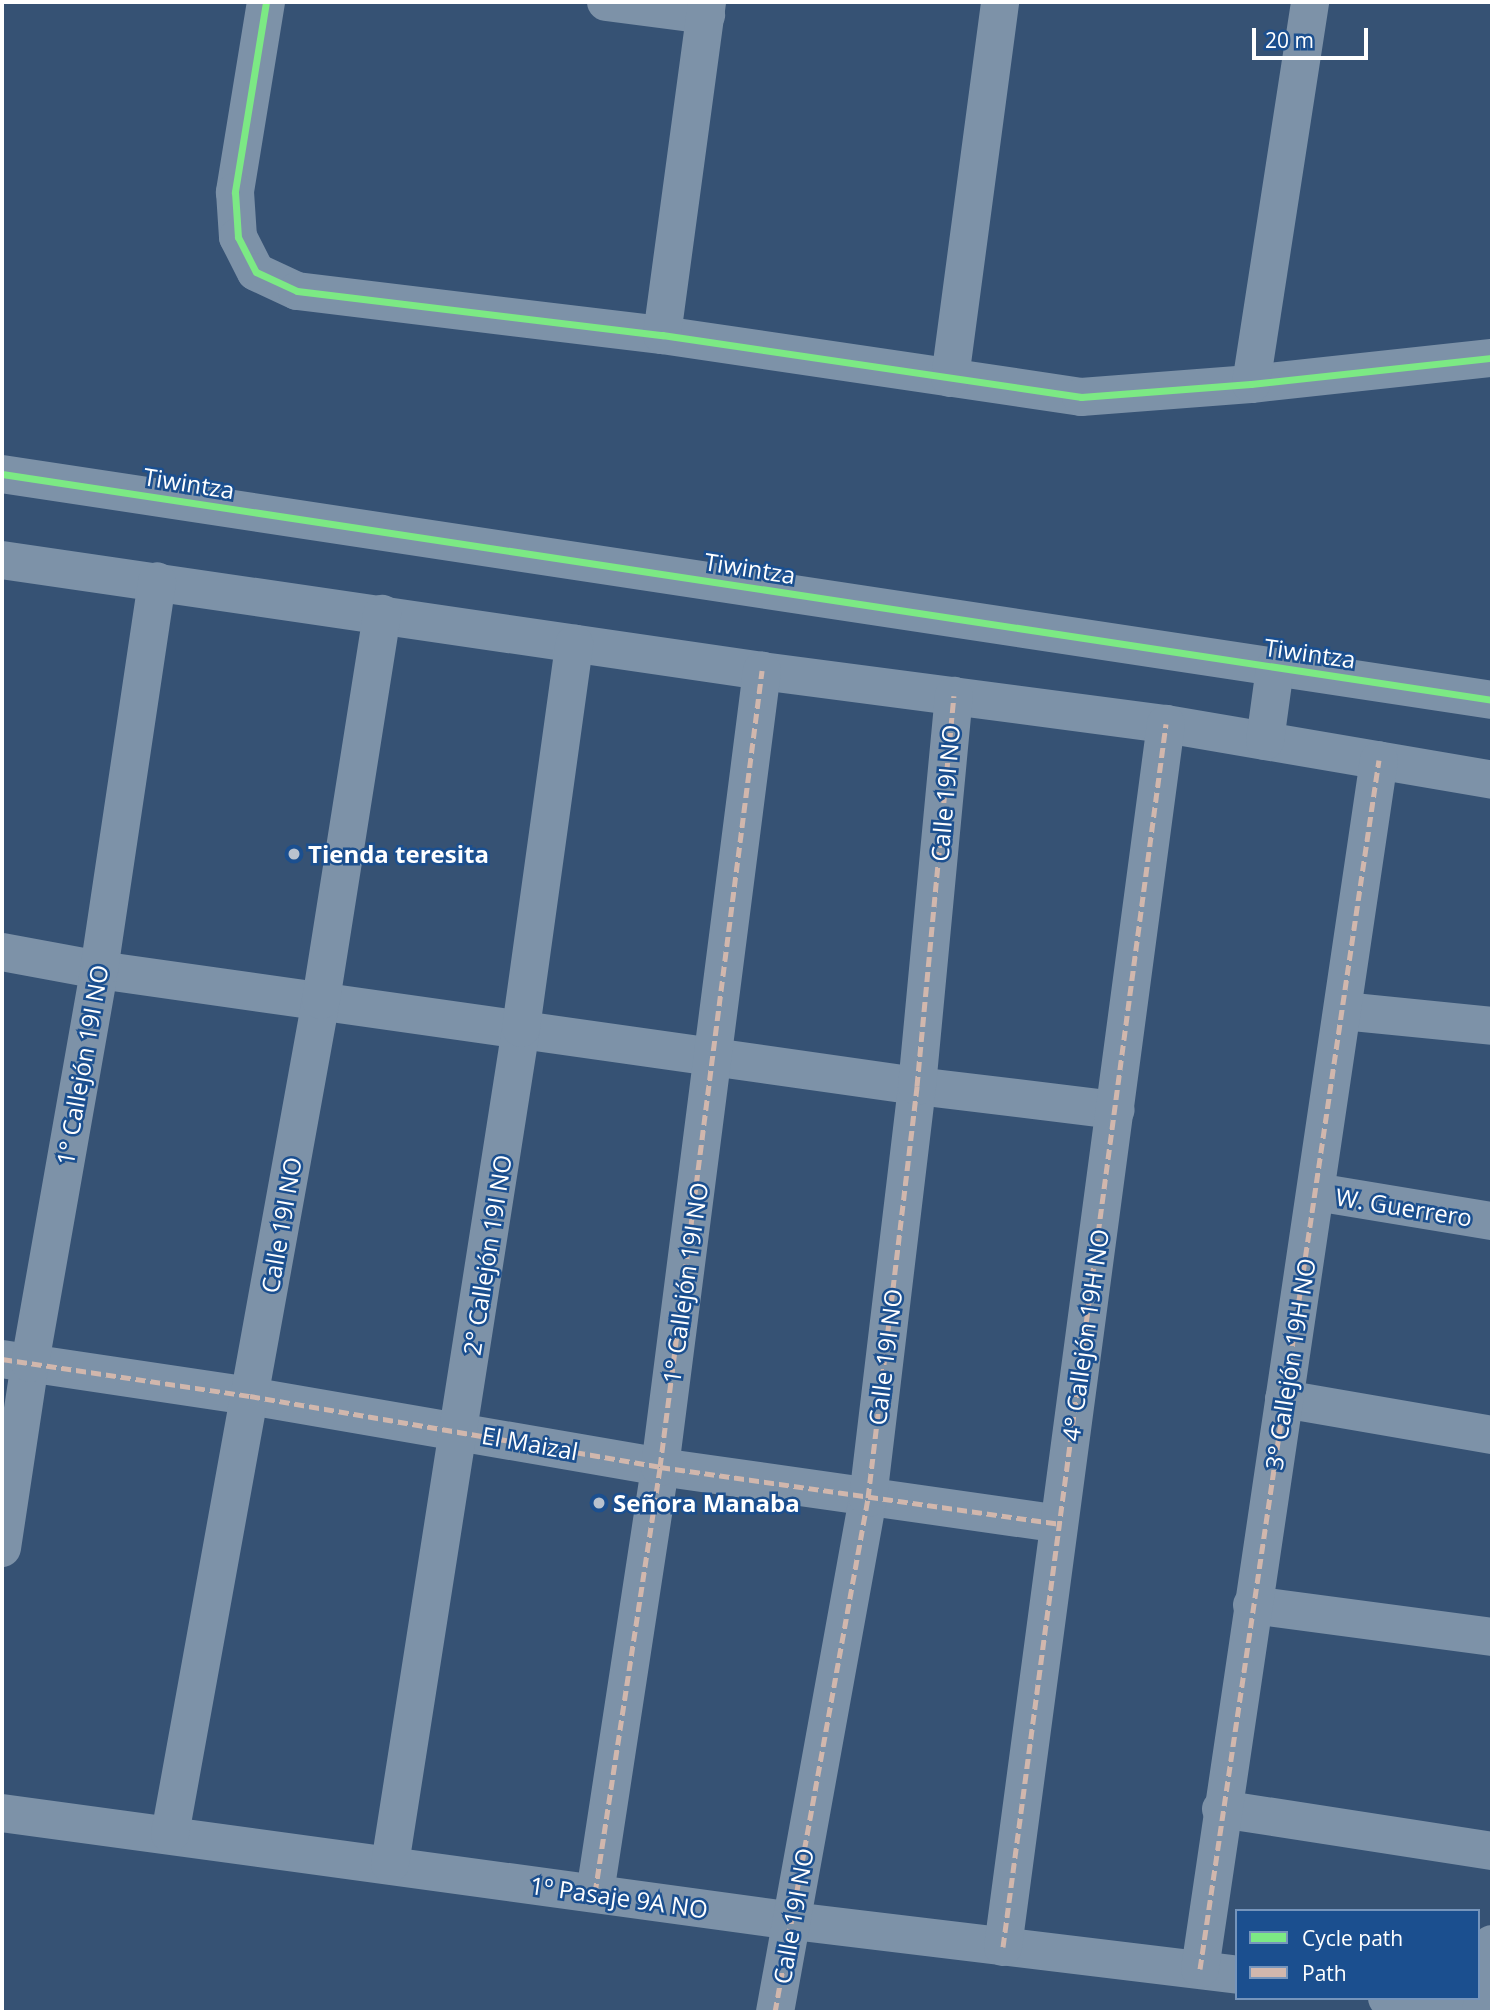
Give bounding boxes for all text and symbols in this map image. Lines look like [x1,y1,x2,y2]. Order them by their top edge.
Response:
scale bar [1256,14,1372,58]
text: 20 m [1265,26,1314,54]
street label: Tiwintza [141,462,237,504]
street label: Tiwintza [702,547,798,589]
street label: Tiwintza [1263,632,1357,674]
street label: Calle 19I NO [925,723,965,863]
place label: Tienda teresita [308,840,489,868]
marker: Tienda teresita [286,846,302,862]
street label: 1° Callejón 19I NO [50,963,114,1167]
street label: 2° Callejón 19I NO [457,1153,517,1357]
street label: Calle 19I NO [255,1155,307,1295]
street label: 1° Callejón 19I NO [657,1181,713,1385]
street label: W. Guerrero [1334,1182,1474,1232]
street label: 4° Callejón 19H NO [1056,1227,1114,1443]
street label: 3° Callejón 19H NO [1259,1256,1321,1472]
street label: Calle 19I NO [862,1287,908,1427]
street label: El Maizal [480,1420,580,1466]
place label: Señora Manaba [613,1489,800,1517]
marker: Señora Manaba [591,1495,607,1511]
street label: Calle 19I NO [767,1846,819,1986]
street label: 1º Pasaje 9A NO [528,1870,710,1924]
legend [1235,1909,1480,2000]
text: Cycle path [1302,1924,1403,1952]
text: Path [1302,1959,1347,1987]

